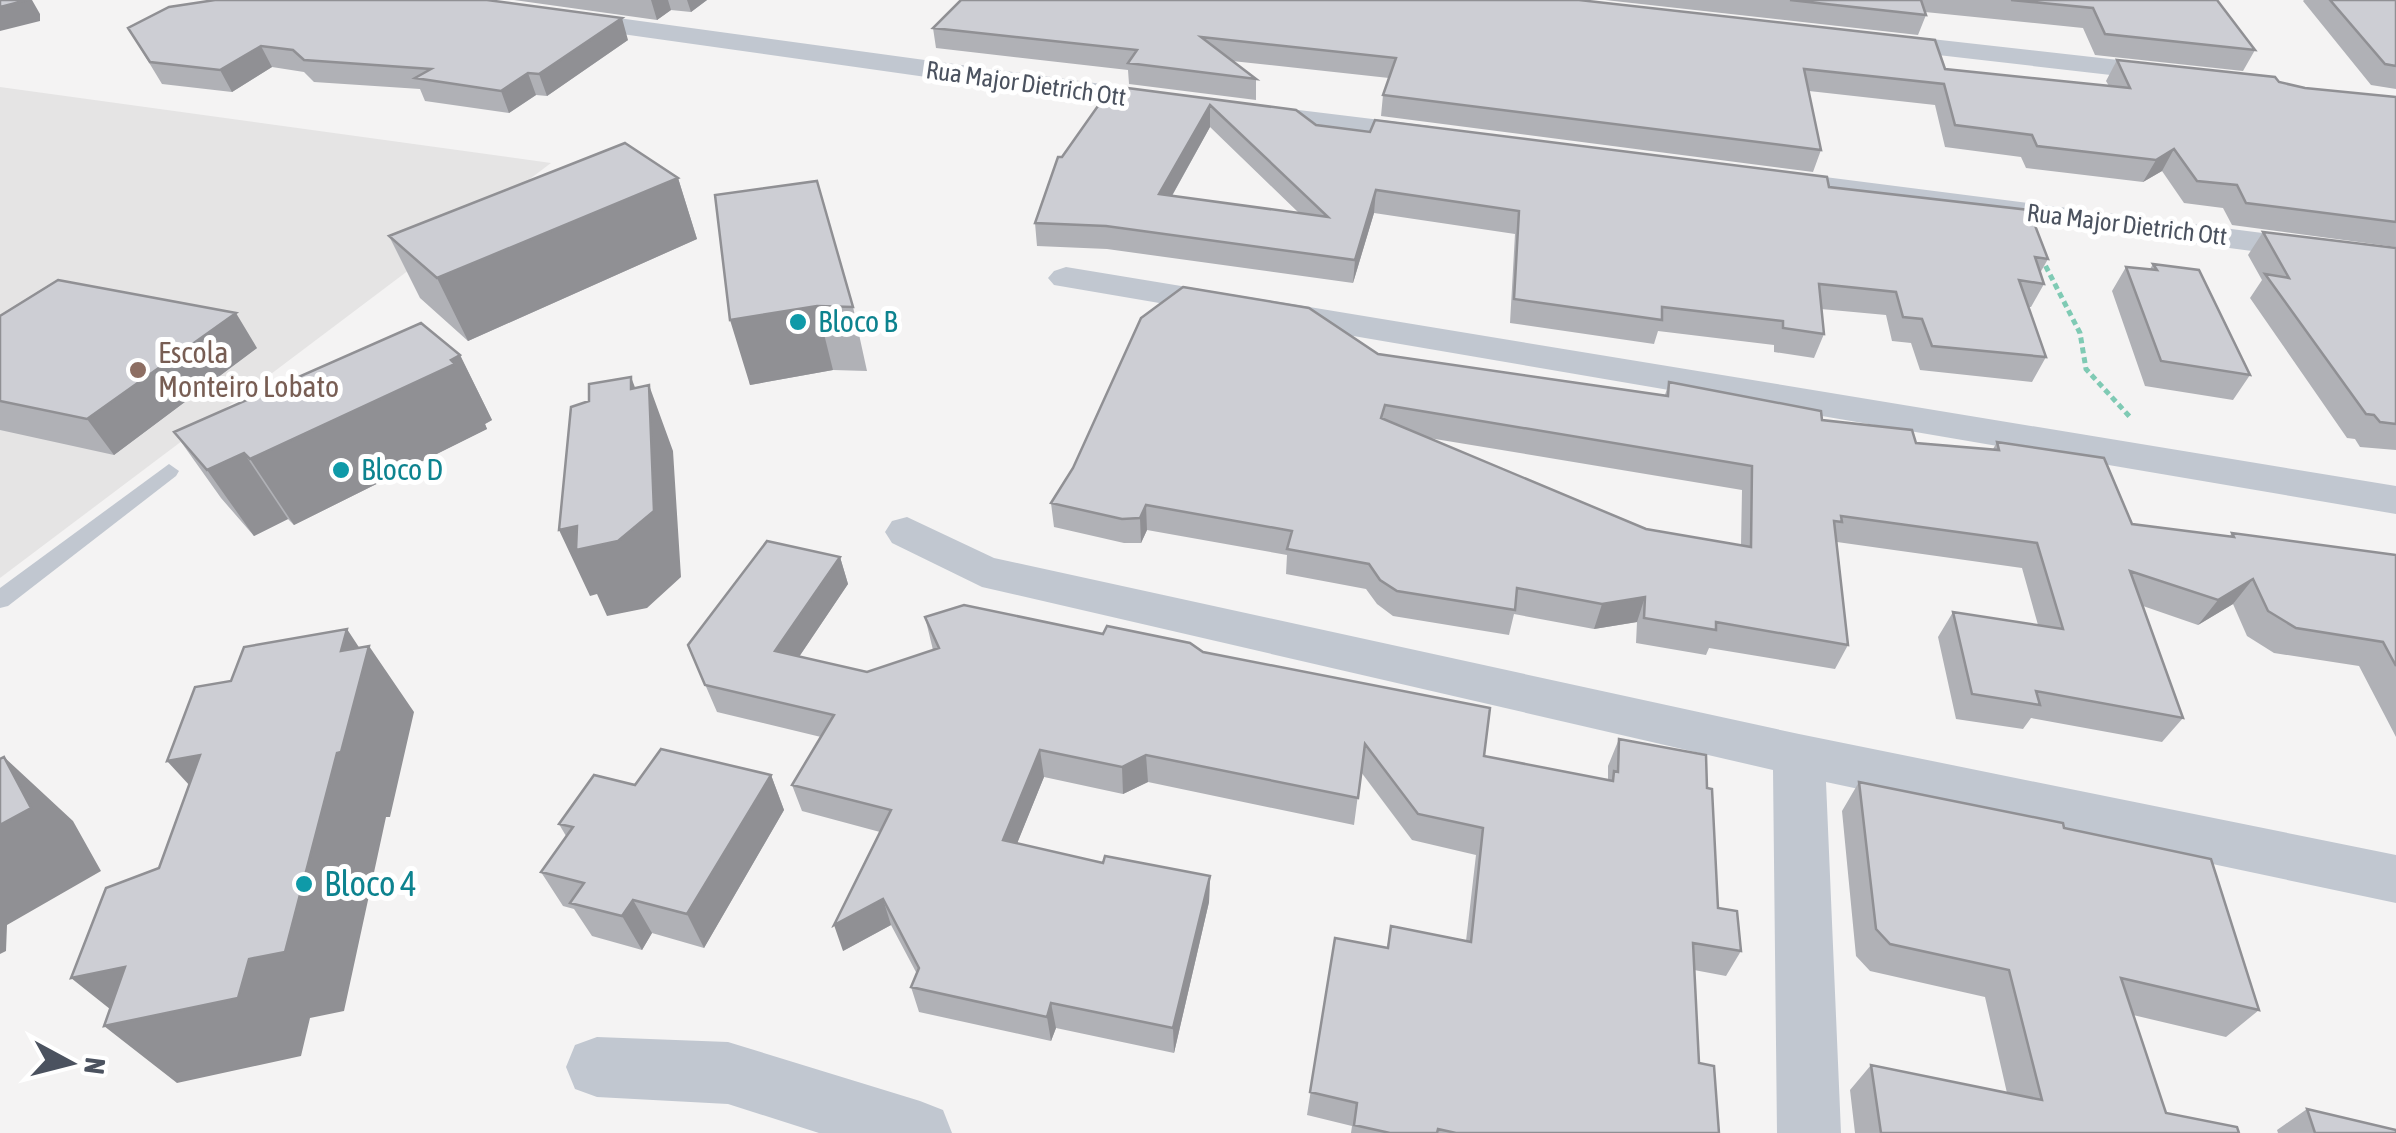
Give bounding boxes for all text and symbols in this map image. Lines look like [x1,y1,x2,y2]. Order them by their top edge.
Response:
street label: Rua Major Dietrich Ott [924,55,1128,111]
street label: Rua Major Dietrich Ott [2025,198,2229,250]
place label: Bloco B [818,304,898,338]
marker: Bloco B [787,311,809,333]
place label: Escola Monteiro Lobato [158,335,339,403]
marker: Escola Monteiro Lobato [127,359,149,381]
place label: Bloco D [361,452,443,486]
marker: Bloco D [330,459,352,481]
place label: Bloco 4 [324,863,417,903]
marker: Bloco 4 [293,873,315,895]
north arrow [20,1013,120,1113]
text: N [78,1056,112,1076]

